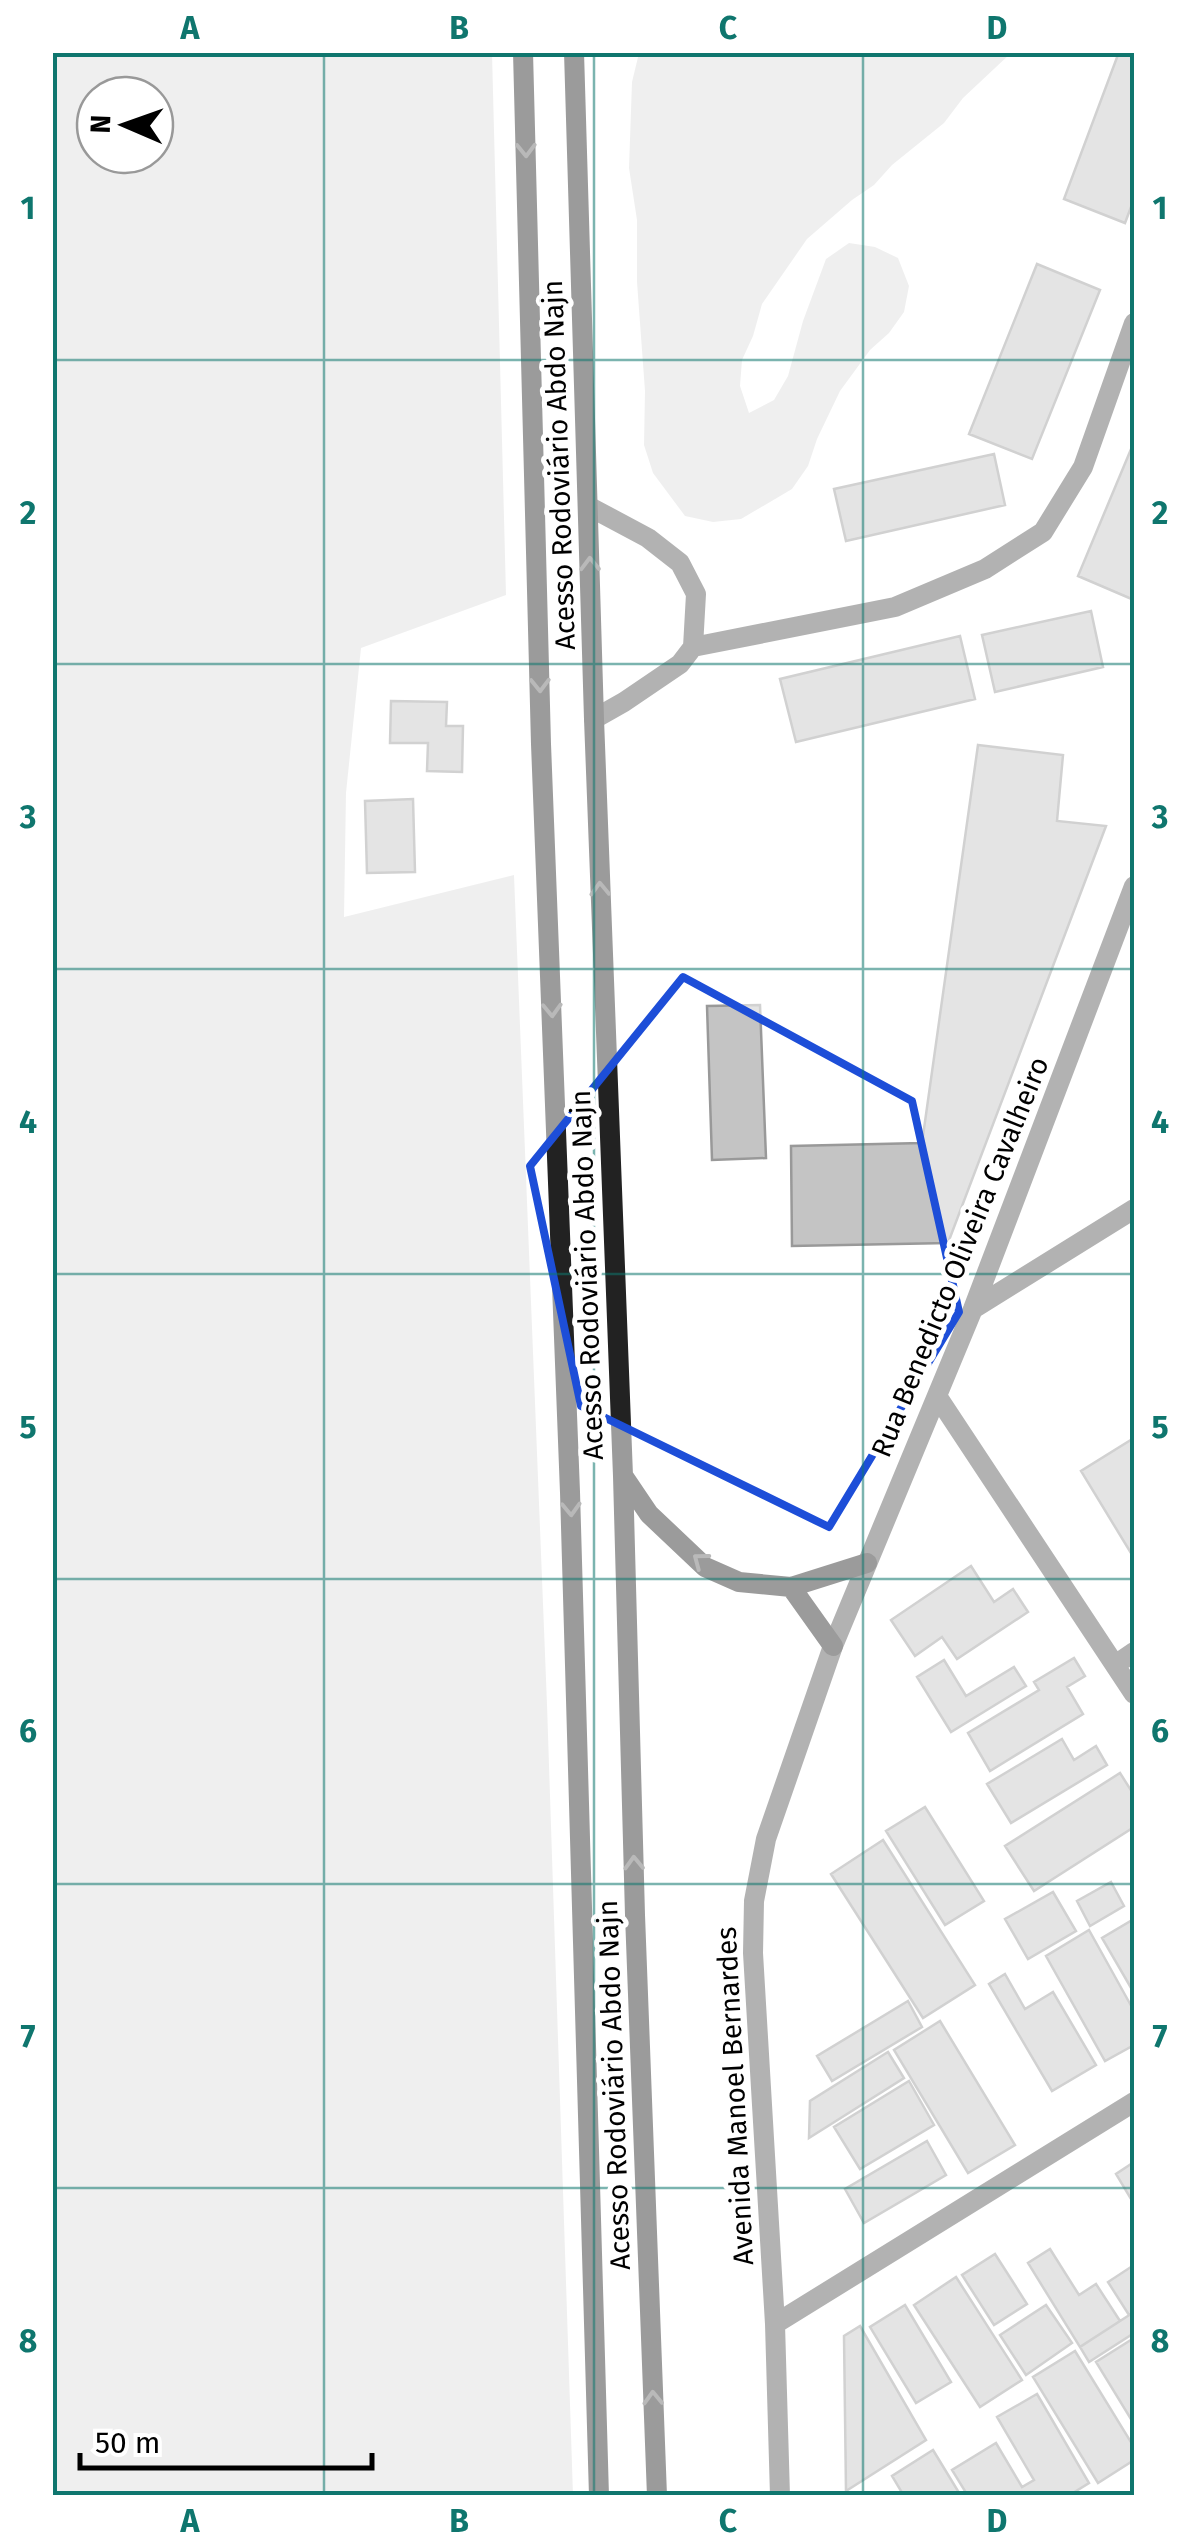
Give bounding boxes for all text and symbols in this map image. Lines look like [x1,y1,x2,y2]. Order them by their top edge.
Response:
text: A [180,9,201,47]
text: B [449,9,469,47]
text: C [719,9,738,47]
text: D [987,9,1007,47]
north arrow [75,75,175,175]
text: N [84,114,117,134]
one-way arrow [515,142,536,158]
text: 1 [21,189,35,227]
text: 1 [1153,189,1167,227]
street label: Acesso Rodoviário Abdo Najn [536,279,582,651]
text: 2 [20,494,36,532]
text: 2 [1152,494,1168,532]
one-way arrow [579,555,601,570]
one-way arrow [529,677,550,693]
text: 3 [19,798,36,836]
text: 3 [1151,798,1168,836]
one-way arrow [590,880,611,896]
one-way arrow [541,1002,562,1018]
street label: Rua Benedicto Oliveira Cavalheiro [864,1052,1056,1462]
street label: Acesso Rodoviário Abdo Najn [564,1089,610,1461]
text: 4 [19,1103,37,1141]
text: 4 [1151,1103,1169,1141]
text: 5 [19,1408,37,1446]
text: 5 [1151,1408,1169,1446]
one-way arrow [560,1502,581,1518]
one-way arrow [693,1555,711,1572]
text: 6 [19,1712,37,1750]
text: 6 [1151,1712,1169,1750]
one-way arrow [623,1855,644,1871]
street label: Acesso Rodoviário Abdo Najn [591,1899,637,2271]
street label: Avenida Manoel Bernardes [710,1926,760,2266]
text: 7 [21,2017,36,2055]
text: 7 [1153,2017,1168,2055]
text: 8 [19,2322,37,2360]
text: 8 [1151,2322,1169,2360]
one-way arrow [643,2390,664,2406]
scale bar [80,2408,372,2470]
text: 50 m [95,2425,160,2461]
text: A [180,2502,201,2540]
text: B [449,2502,469,2540]
text: C [719,2502,738,2540]
text: D [987,2502,1007,2540]

